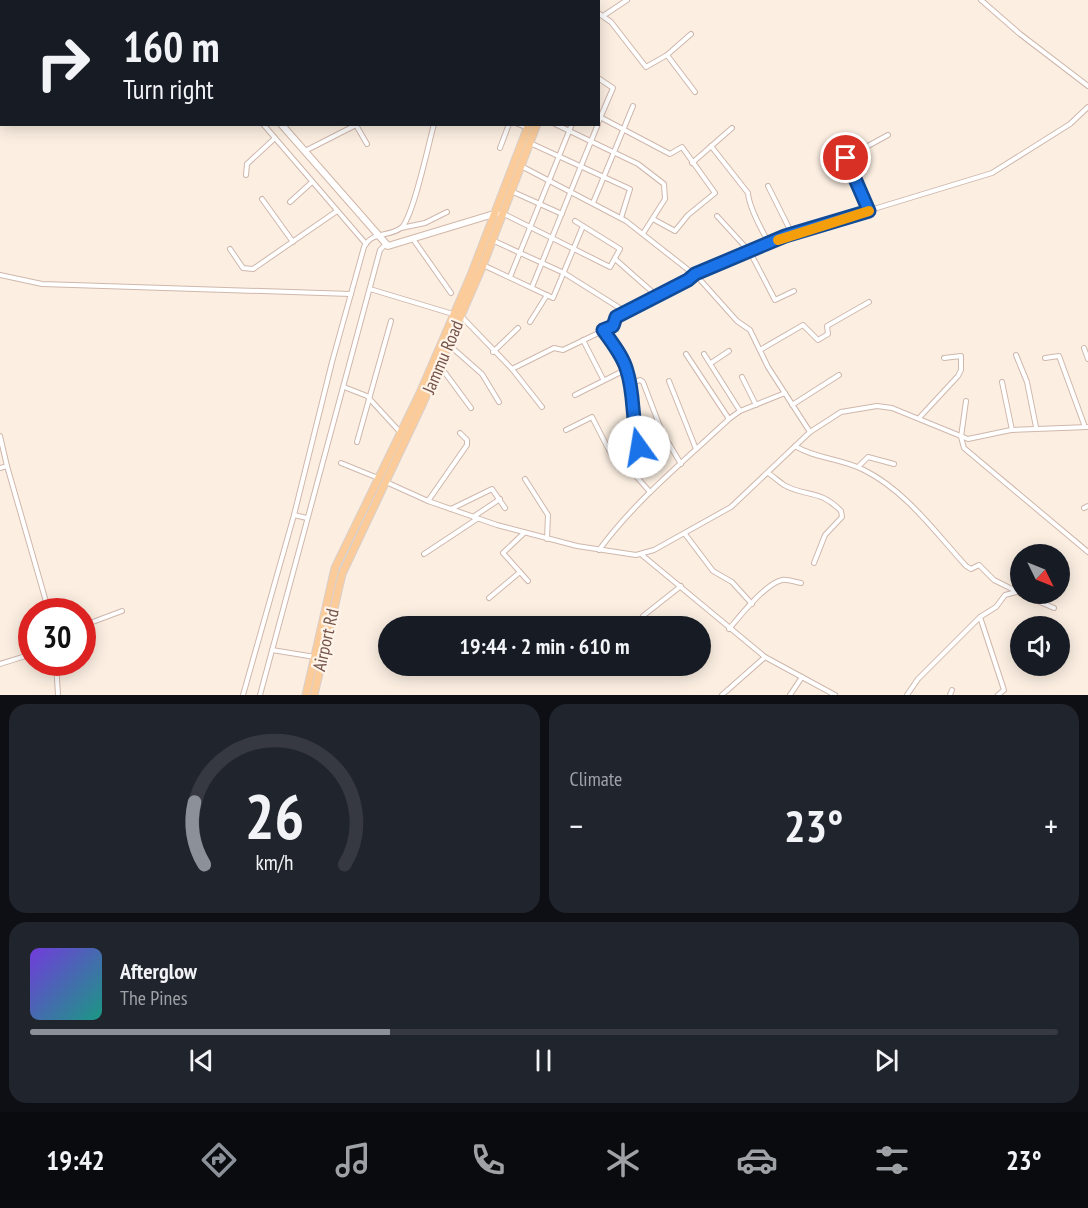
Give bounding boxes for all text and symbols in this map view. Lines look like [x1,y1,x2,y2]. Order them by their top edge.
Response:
text: 160 m [123,19,220,74]
icon: right [24,24,102,102]
text: Turn right [123,72,214,106]
pin [820,132,871,183]
icon: arrive [829,141,862,174]
street label: Jammu Road [416,317,468,398]
position arrow [607,415,671,479]
north arrow [1010,544,1070,604]
map controls [1010,544,1070,676]
speed limit sign: 30 [18,598,96,676]
street label: Airport Rd [307,606,344,673]
button: sound [1010,616,1070,676]
text: 19:44 · 2 min · 610 m [459,632,630,660]
text: Climate [570,766,622,792]
text: 26 [244,775,304,856]
text: 23° [784,796,843,854]
text: − [570,804,583,847]
text: + [1044,804,1058,847]
text: km/h [255,849,293,877]
text: Afterglow [120,957,197,985]
text: The Pines [120,985,187,1011]
icon: previous [185,1044,218,1077]
icon: pause [527,1044,560,1077]
icon: next [870,1044,903,1077]
icon: directions [198,1139,240,1181]
icon: music [332,1139,374,1181]
icon: phone [467,1139,509,1181]
icon: climate [602,1139,644,1181]
icon: car [736,1139,778,1181]
icon: filters [871,1139,913,1181]
text: 19:42 [46,1143,105,1177]
text: 23° [1006,1143,1042,1177]

